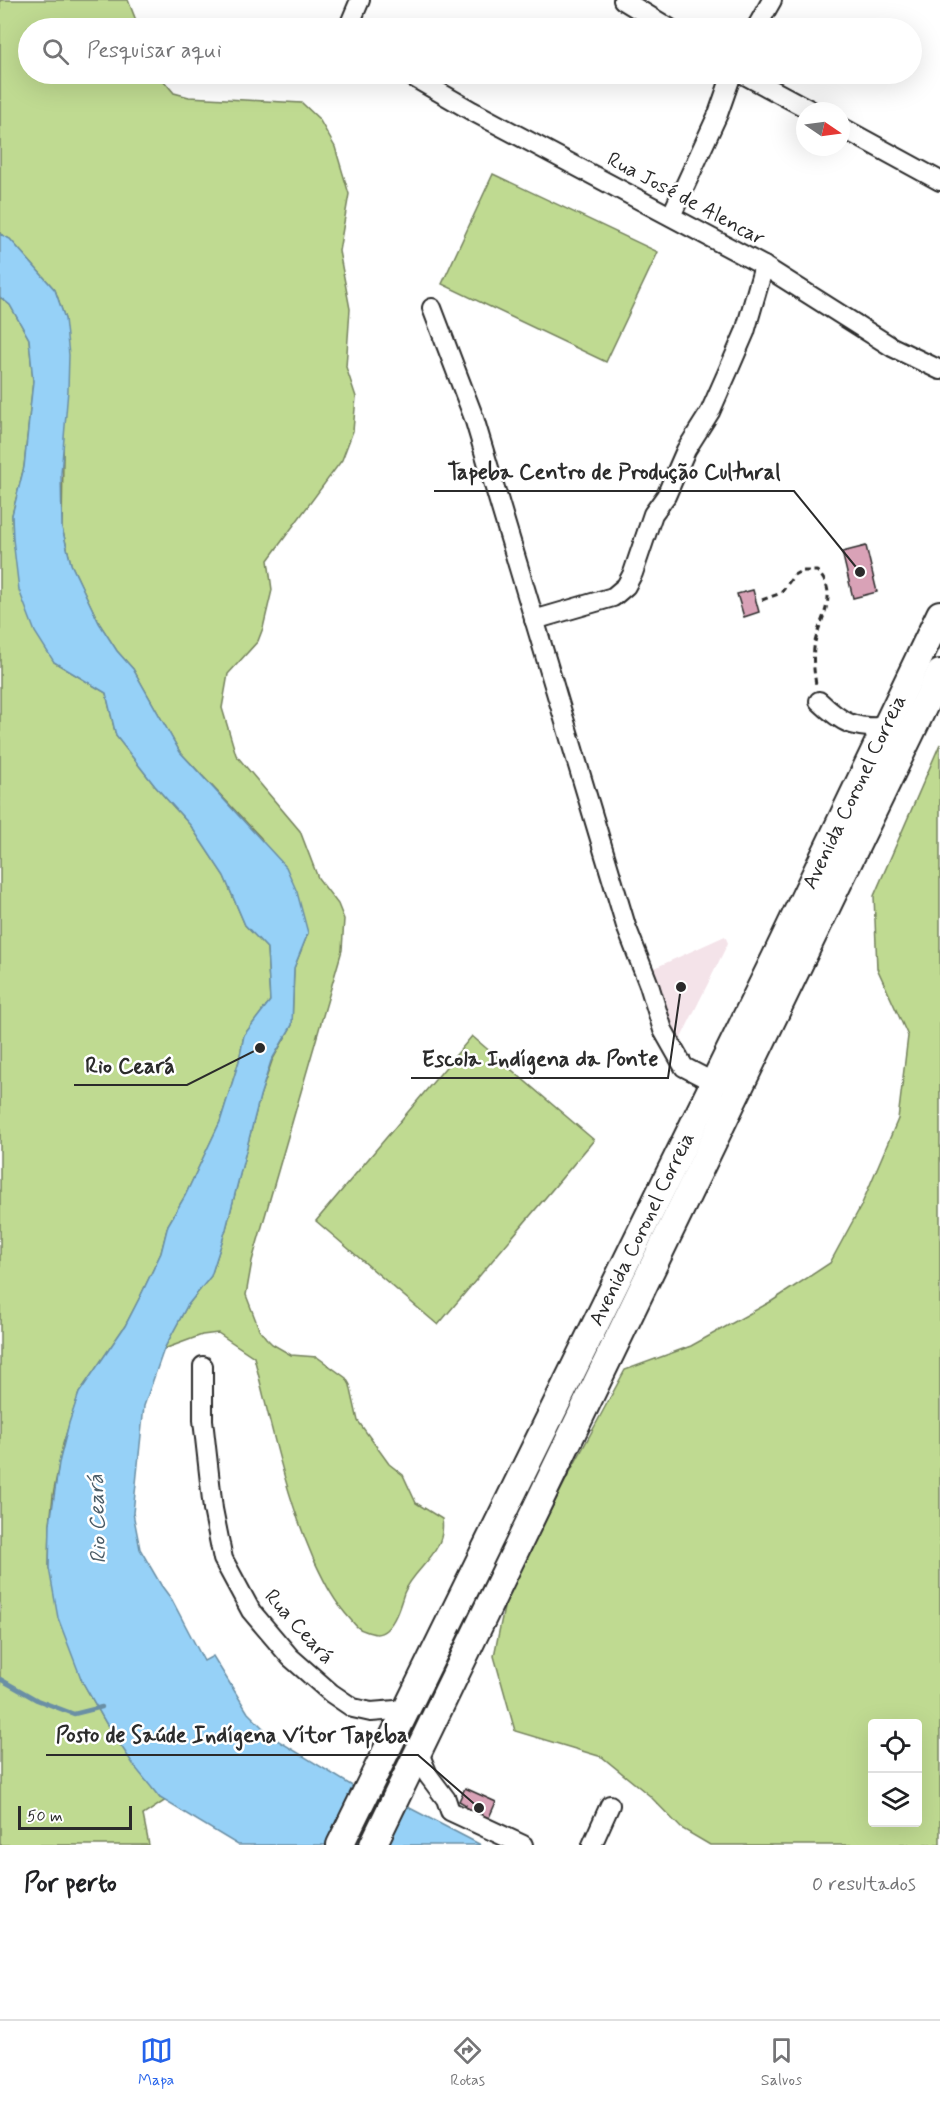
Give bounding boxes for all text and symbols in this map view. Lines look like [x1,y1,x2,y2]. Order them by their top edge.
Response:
search box [18,18,922,84]
icon: search [39,35,72,68]
text: Pesquisar aqui [87,37,222,65]
north arrow [796,102,850,156]
street label: Rua José de Alencar [602,146,770,253]
callout: Tapeba Centro de Produção Cultural [434,451,794,491]
text: Tapeba Centro de Produção Cultural [447,459,781,487]
street label: Avenida Coronel Correia [796,690,913,894]
callout: Escola Indígena da Ponte [411,1038,668,1078]
callout: Rio Ceará [74,1045,187,1085]
text: Escola Indígena da Ponte [422,1046,658,1075]
text: Rio Ceará [85,1053,175,1081]
street label: Avenida Coronel Correia [583,1127,701,1331]
water label: Rio Ceará [82,1473,114,1564]
street label: Rua Ceará [258,1583,340,1671]
callout: Posto de Saúde Indígena Vítor Tapeba [46,1715,418,1755]
map controls [868,1719,922,1827]
button: locate [868,1719,922,1773]
text: Posto de Saúde Indígena Vítor Tapeba [56,1722,408,1751]
button: layers [868,1773,922,1827]
scale bar [18,1803,132,1830]
text: 50 m [27,1806,63,1827]
text: Por perto [24,1867,117,1901]
text: 0 resultados [812,1871,916,1898]
tab: Mapa [138,2034,174,2091]
tab: Rotas [450,2034,485,2091]
tab: Salvos [761,2034,802,2091]

